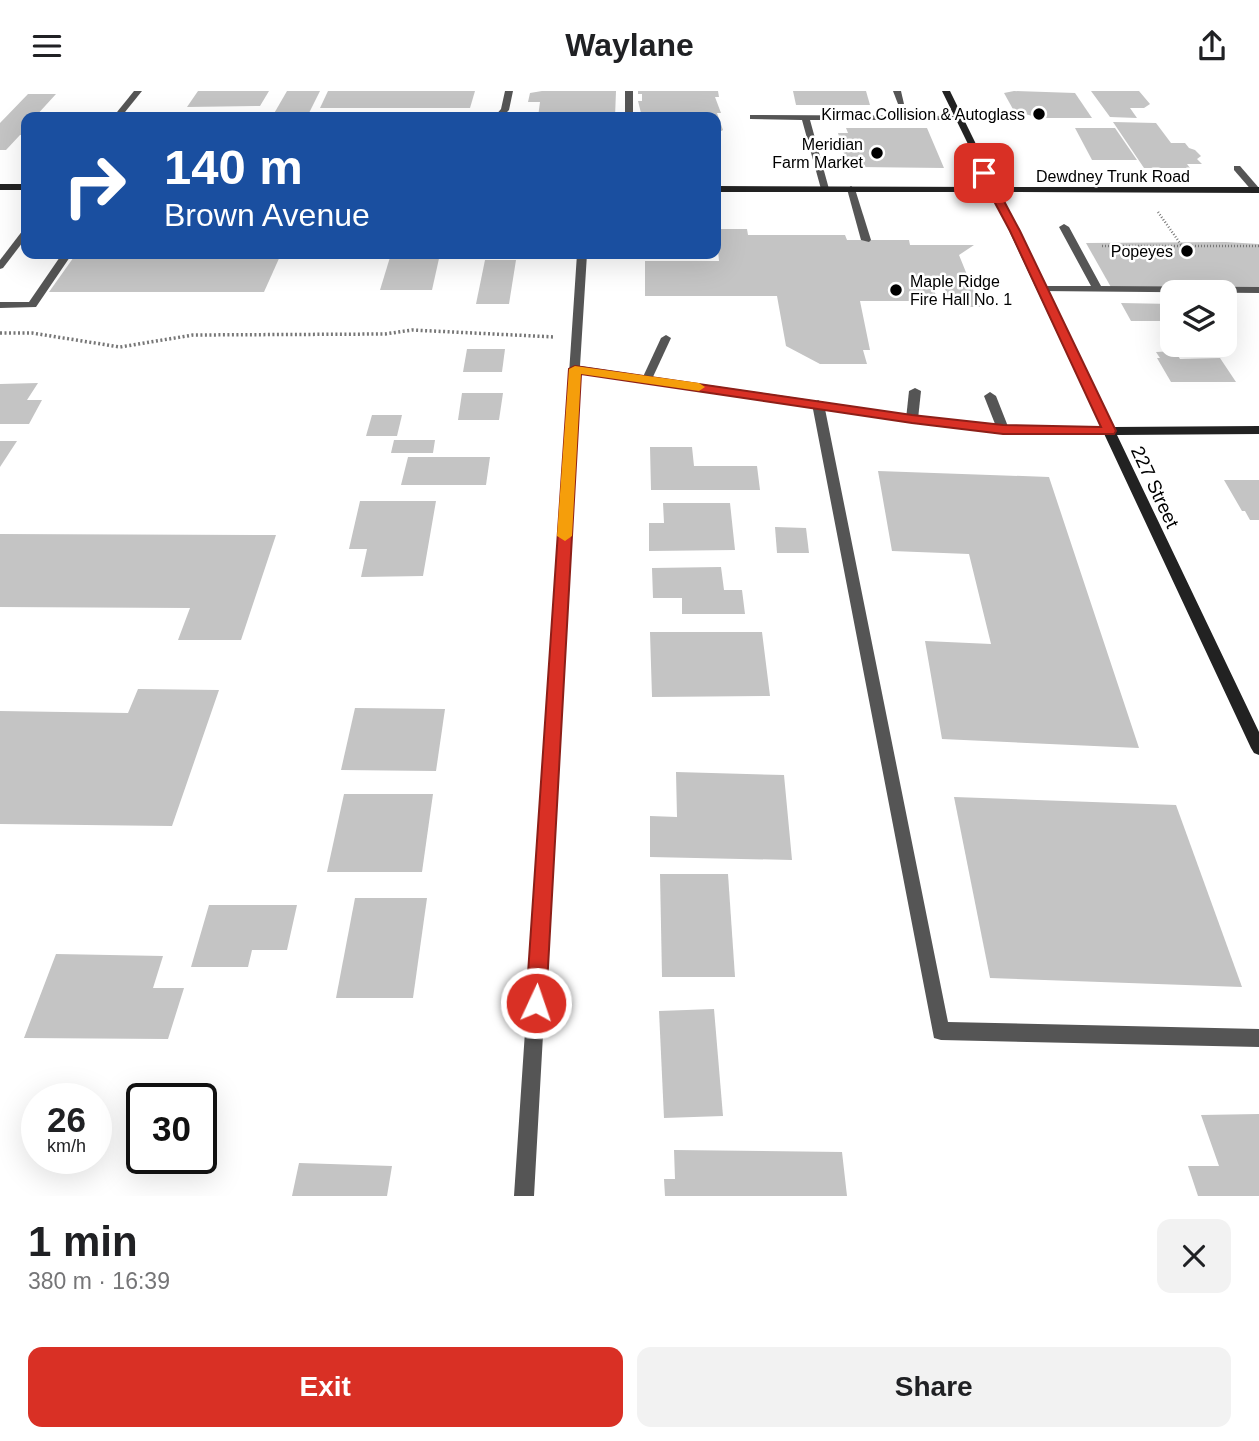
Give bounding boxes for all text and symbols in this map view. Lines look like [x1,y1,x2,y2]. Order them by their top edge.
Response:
icon: menu [28,27,66,65]
text: Waylane [565,27,694,63]
icon: share [1193,27,1231,65]
place label: Kirmac Collision & Autoglass [821,106,1025,123]
marker: Kirmac Collision & Autoglass [1031,106,1047,122]
place label: Meridian Farm Market [772,136,864,171]
icon: right [49,140,140,231]
text: 140 m [164,140,303,194]
pin [954,143,1014,203]
marker: Meridian Farm Market [869,145,885,161]
icon: arrive [965,154,1003,192]
street label: Dewdney Trunk Road [1036,168,1190,185]
text: Brown Avenue [164,197,370,233]
place label: Popeyes [1111,243,1173,260]
marker: Popeyes [1179,243,1195,259]
place label: Maple Ridge Fire Hall No. 1 [910,273,1012,308]
map controls [1160,280,1237,357]
button: layers [1160,280,1237,357]
marker: Maple Ridge Fire Hall No. 1 [888,282,904,298]
street label: 227 Street [1127,443,1183,532]
position arrow [499,966,573,1040]
speed limit sign: 30 [126,1083,217,1174]
text: 26 [47,1100,86,1139]
text: km/h [47,1136,86,1156]
text: 1 min [28,1218,138,1265]
button: close [1157,1219,1231,1293]
text: 380 m · 16:39 [28,1268,170,1294]
button: Exit [28,1347,623,1427]
button: Share [637,1347,1231,1427]

